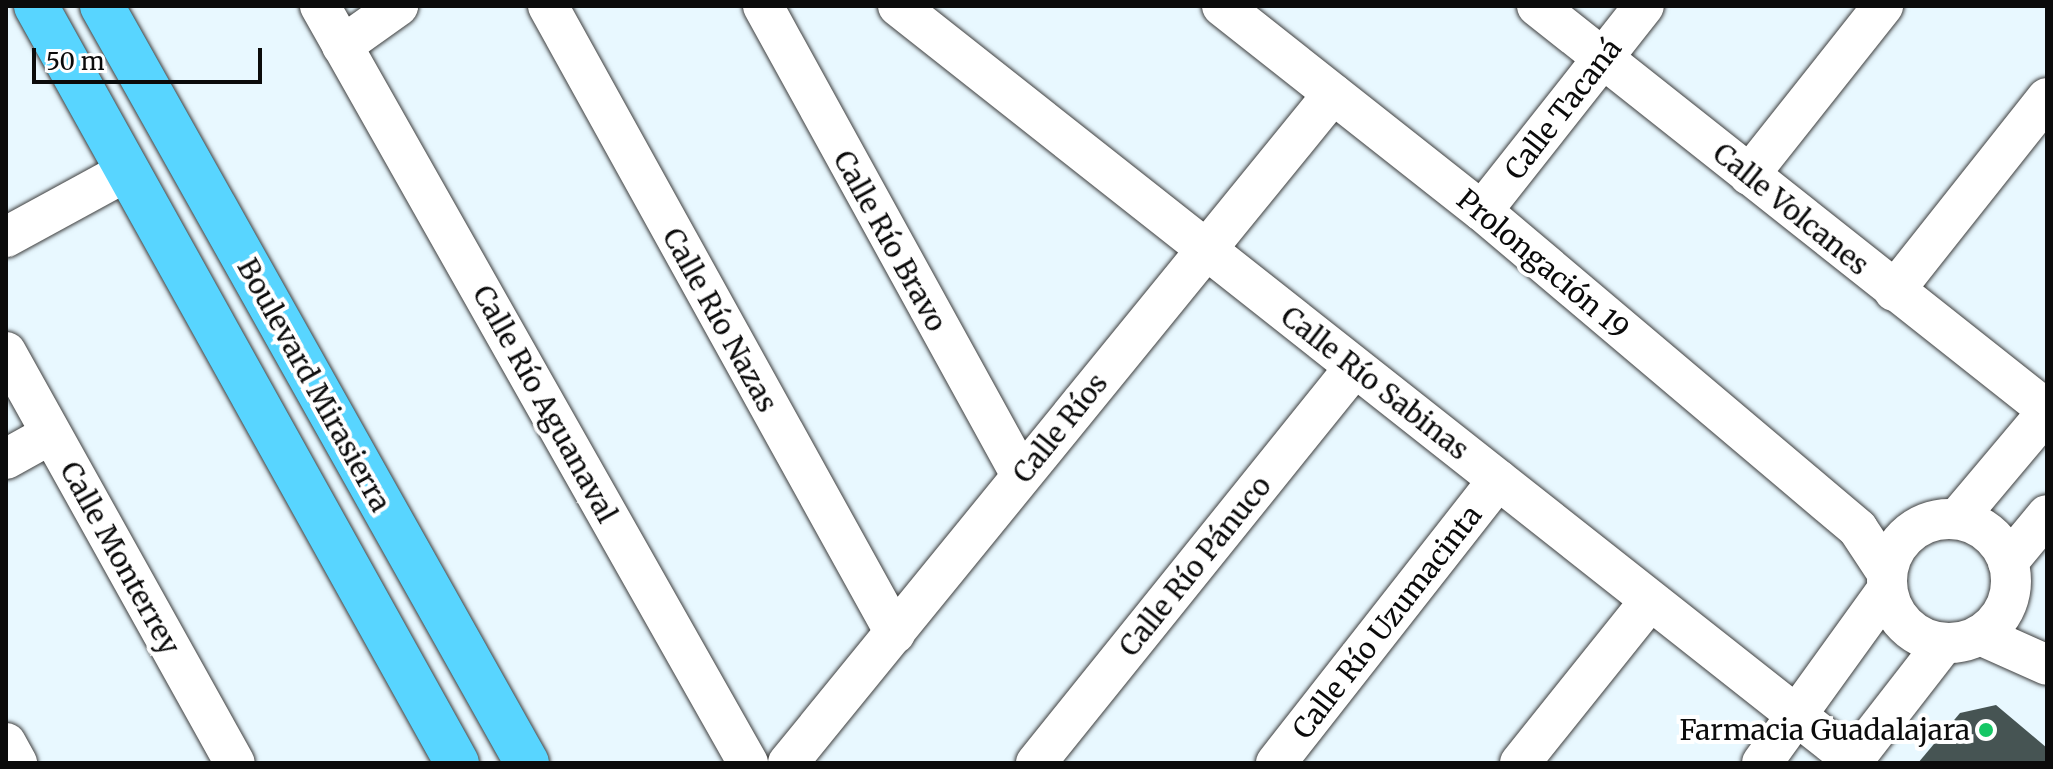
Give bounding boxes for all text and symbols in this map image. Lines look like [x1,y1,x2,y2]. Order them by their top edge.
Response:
scale bar [36,32,266,82]
street label: Calle Tacaná [1498,32,1628,186]
text: 50 m [46,46,105,77]
street label: Calle Volcanes [1707,136,1875,282]
street label: Calle Río Bravo [827,145,953,337]
street label: Prolongación 19 [1450,182,1636,346]
street label: Calle Río Nazas [656,222,784,418]
street label: Boulevard Mirasierra [230,253,398,517]
street label: Calle Río Aguanaval [466,280,624,528]
street label: Calle Río Sabinas [1275,299,1475,467]
street label: Calle Ríos [1006,367,1114,489]
street label: Calle Monterrey [53,456,187,660]
street label: Calle Río Pánuco [1112,469,1278,663]
street label: Calle Río Uzumacinta [1286,499,1488,745]
place label: Farmacia Guadalajara [1679,713,1970,747]
marker: Farmacia Guadalajara [1977,721,1995,739]

